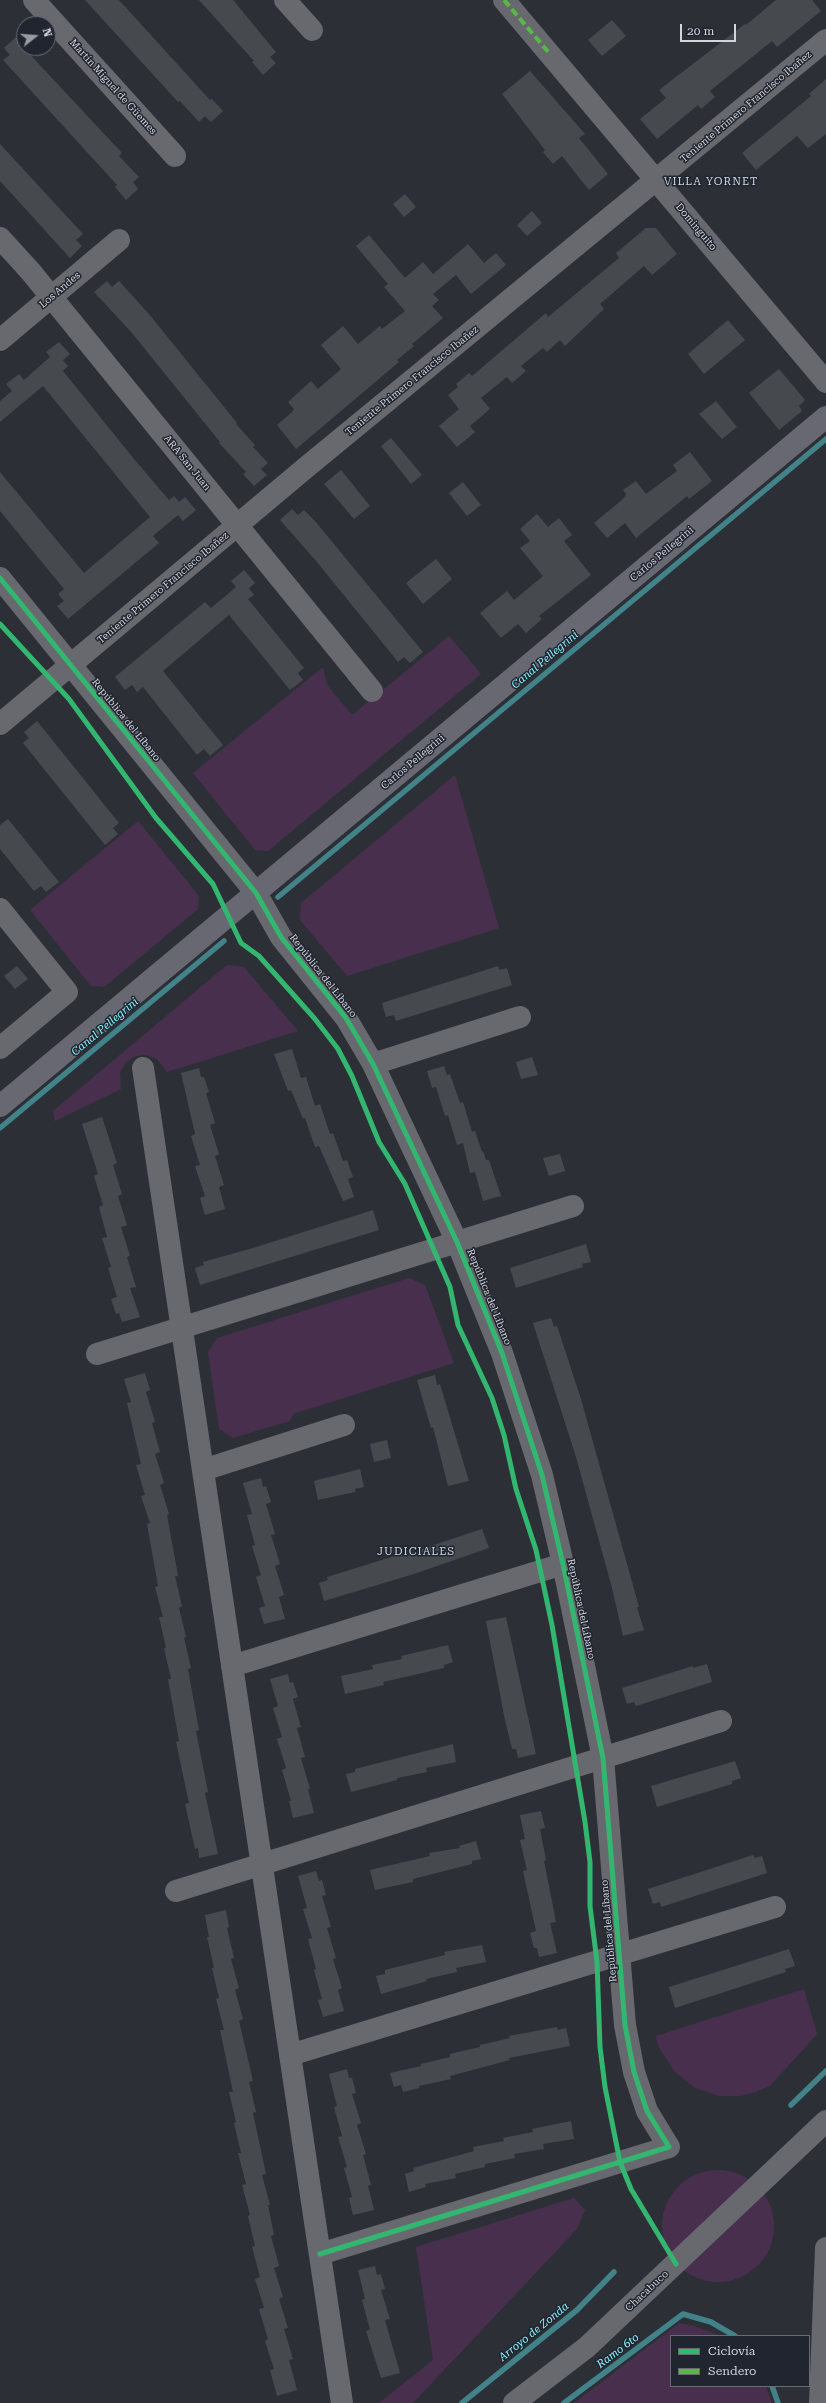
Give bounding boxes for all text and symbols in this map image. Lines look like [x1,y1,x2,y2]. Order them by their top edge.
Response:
north arrow [16,16,56,56]
scale bar [682,16,738,42]
text: 20 m [687,24,714,38]
text: N [40,27,54,39]
street label: Martín Miguel de Güemes [67,37,159,137]
street label: Teniente Primero Francisco Ibañez [678,49,814,165]
district label: VILLA YORNET [664,175,758,189]
street label: Dominguito [673,201,719,253]
street label: Los Andes [37,269,83,311]
street label: Teniente Primero Francisco Ibañez [343,324,481,438]
street label: ARA San Juan [161,433,213,493]
street label: Carlos Pellegrini [628,524,696,584]
street label: Teniente Primero Francisco Ibañez [95,530,231,646]
water label: Canal Pellegrini [509,628,581,692]
street label: República del Líbano [89,676,163,764]
street label: Carlos Pellegrini [379,732,447,792]
street label: República del Líbano [287,932,359,1020]
water label: Canal Pellegrini [69,995,141,1059]
street label: República del Líbano [464,1247,514,1347]
district label: JUDICIALES [377,1545,455,1559]
street label: República del Líbano [564,1558,598,1660]
street label: República del Líbano [599,1879,619,1983]
street label: Chacabuco [623,2268,671,2314]
water label: Arroyo de Zonda [496,2300,572,2364]
water label: Ramo 6to [594,2331,642,2371]
legend [670,2335,810,2387]
text: Ciclovía [708,2344,755,2358]
text: Sendero [708,2364,756,2378]

